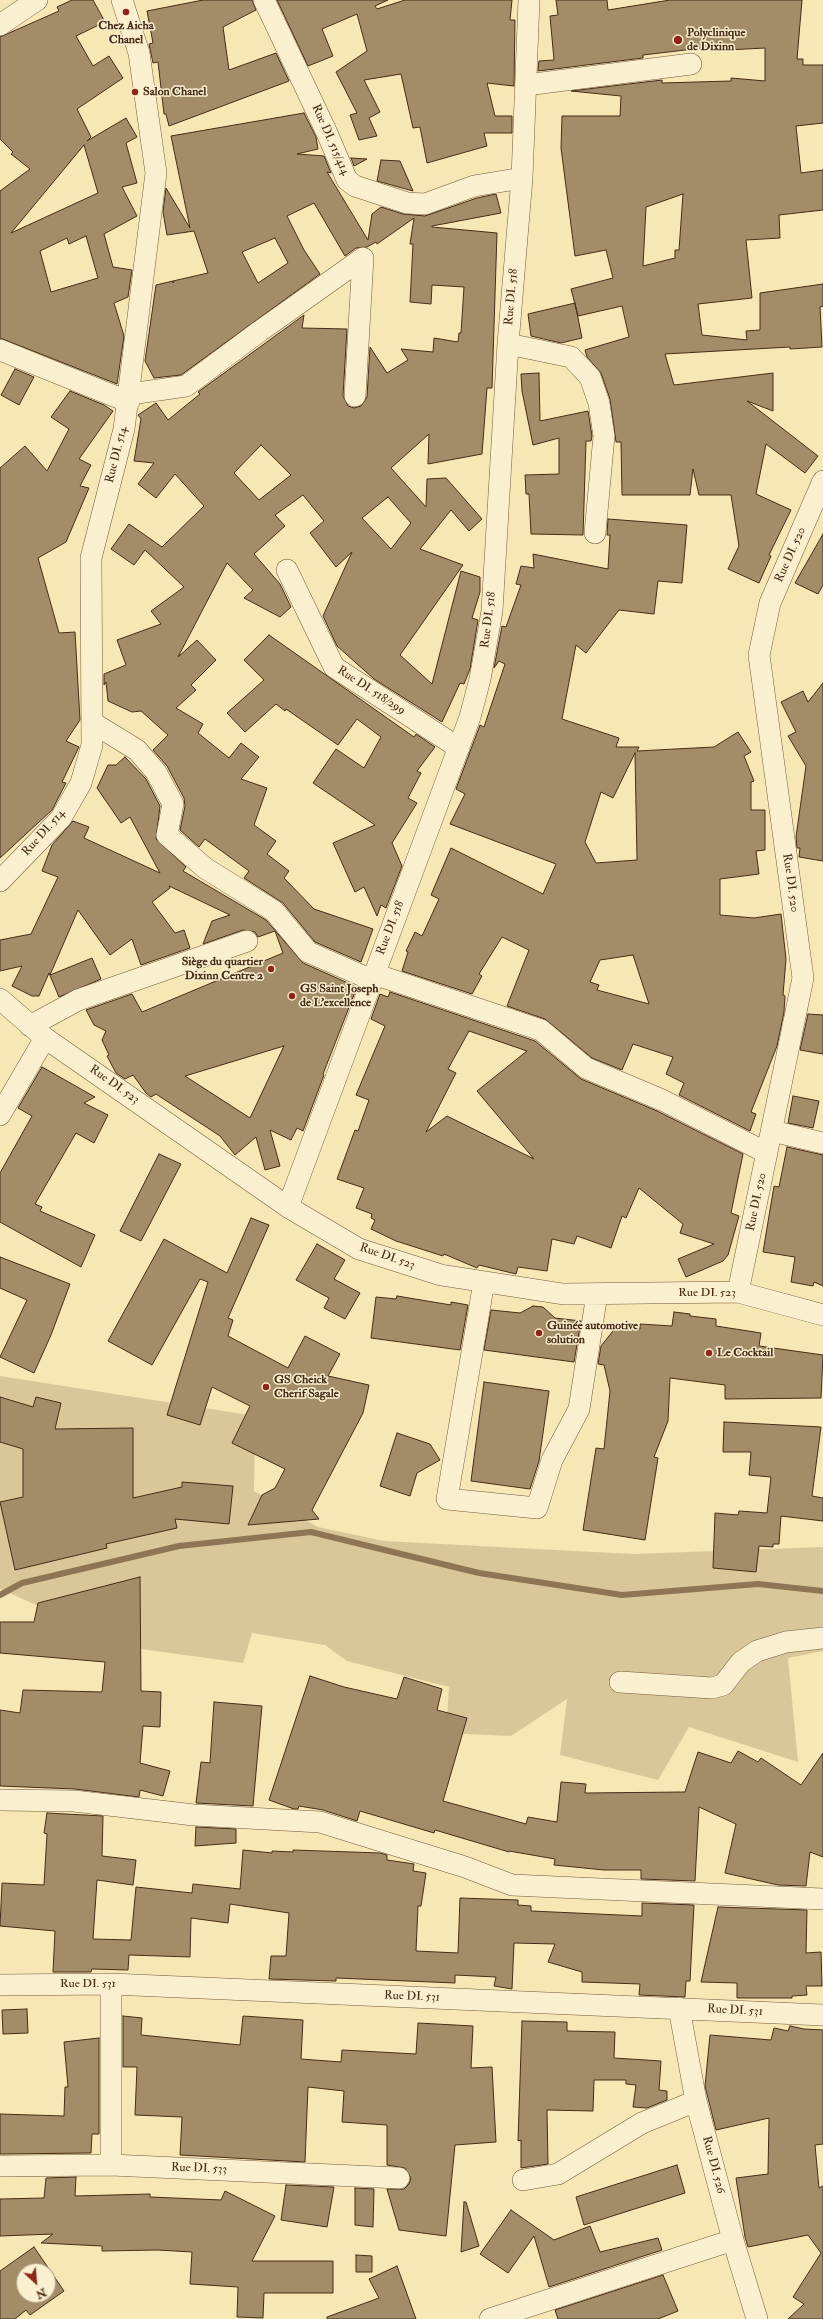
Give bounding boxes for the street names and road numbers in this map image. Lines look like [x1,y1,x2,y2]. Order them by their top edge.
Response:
street label: Rue DI. 515/414 [308,102,352,178]
street label: Rue DI. 518 [502,268,522,326]
street label: Rue DI. 514 [103,425,131,485]
street label: Rue DI. 520 [772,525,810,585]
street label: Rue DI. 518 [478,591,500,649]
street label: Rue DI. 518/299 [334,664,408,718]
street label: Rue DI. 514 [19,807,69,859]
street label: Rue DI. 520 [779,853,801,913]
street label: Rue DI. 518 [374,899,408,957]
street label: Rue DI. 523 [86,1063,142,1107]
street label: Rue DI. 520 [744,1172,770,1232]
street label: Rue DI. 523 [357,1241,417,1273]
street label: Rue DI. 523 [678,1286,736,1300]
street label: Rue DI. 531 [60,1977,116,1991]
street label: Rue DI. 531 [384,1989,440,2005]
street label: Rue DI. 531 [707,2002,763,2020]
street label: Rue DI. 526 [698,2135,728,2195]
street label: Rue DI. 533 [171,2161,227,2177]

